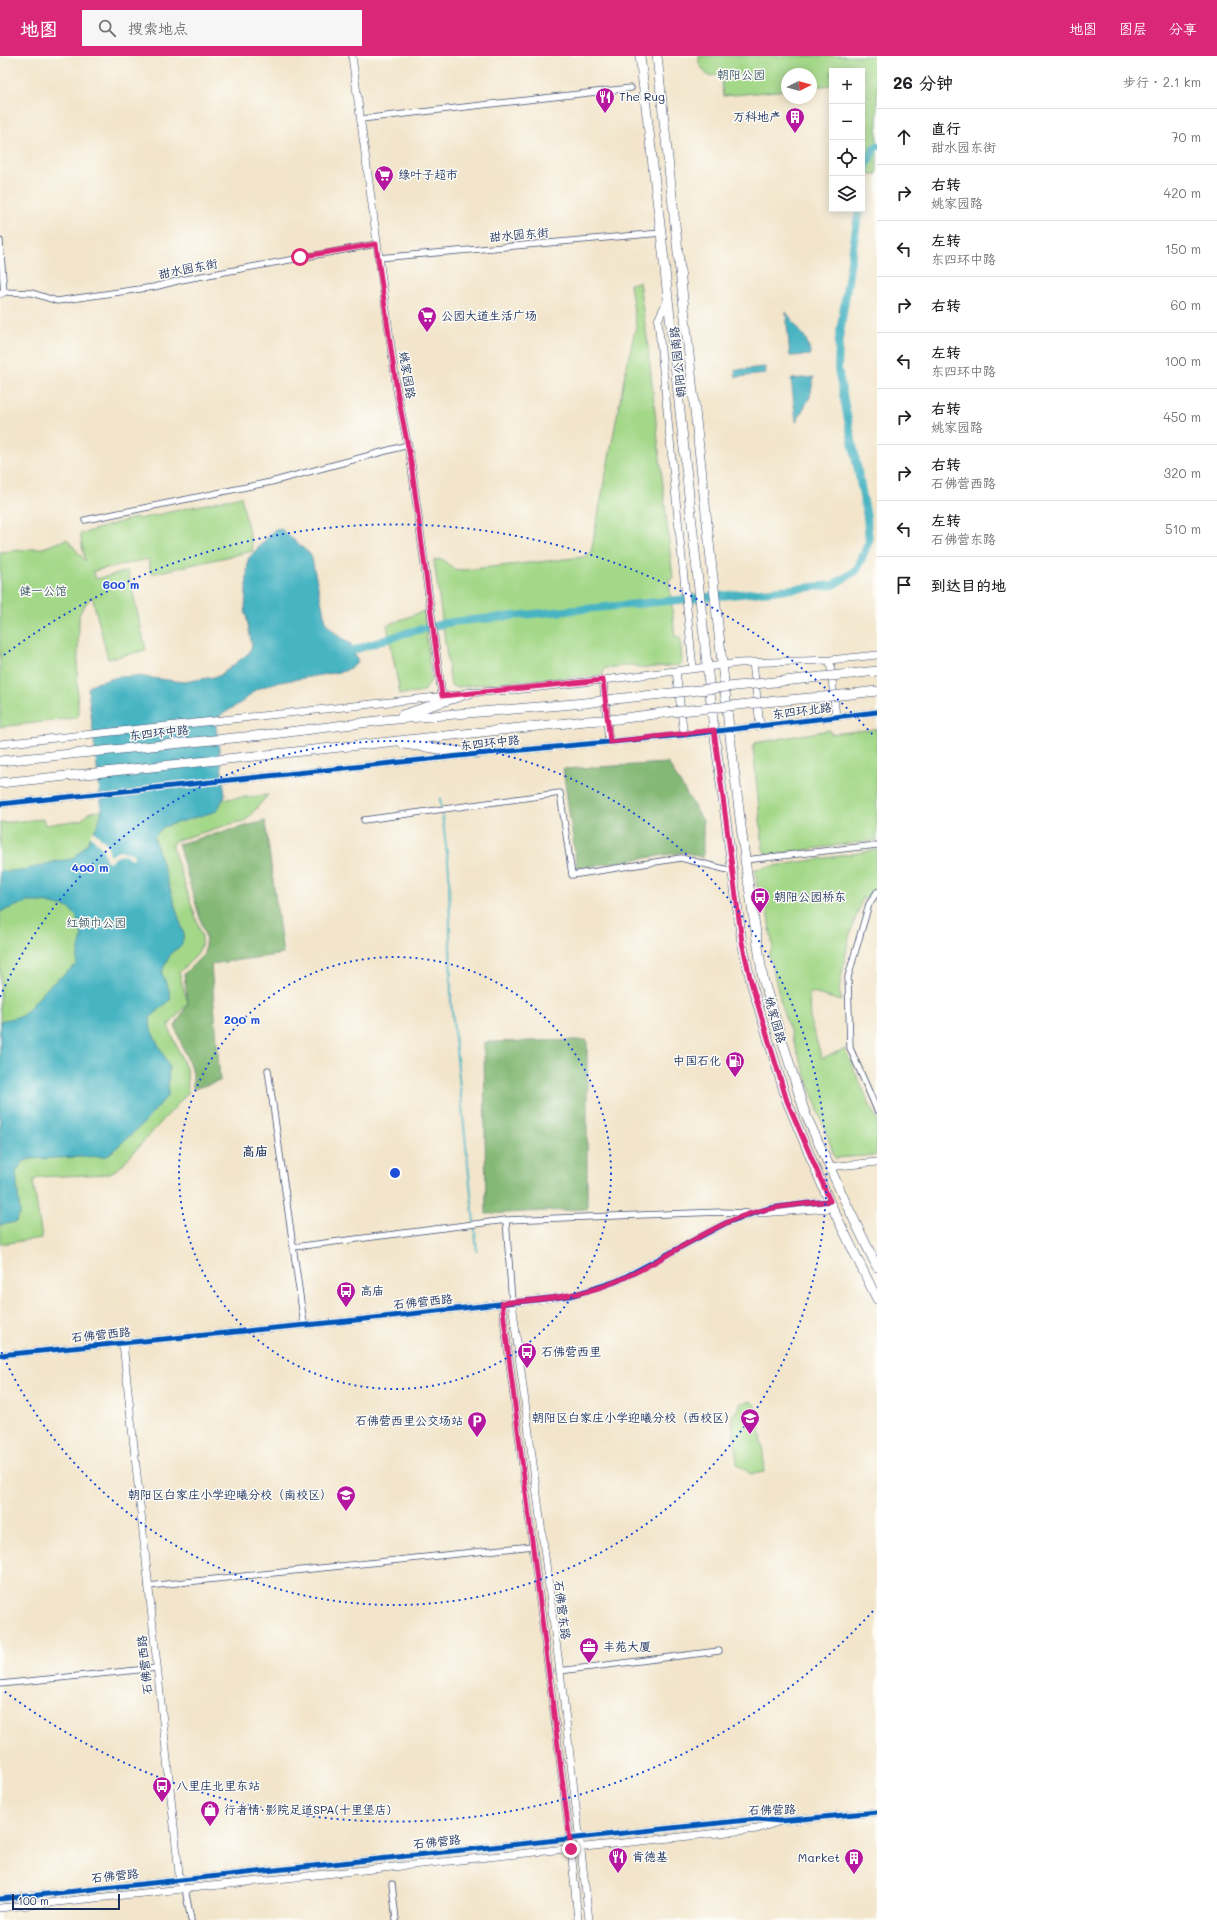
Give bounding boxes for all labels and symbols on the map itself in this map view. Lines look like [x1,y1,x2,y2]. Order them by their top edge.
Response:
park label: 朝阳公园 [717,66,765,82]
north arrow [781,68,817,104]
restaurant icon: The Rug [594,86,616,114]
place label: The Rug [619,88,665,104]
building icon: 万科地产 [784,106,806,134]
place label: 万科地产 [733,108,781,124]
supermarket icon: 绿叶子超市 [373,164,395,192]
place label: 绿叶子超市 [398,166,458,182]
street label: 甜水园东街 [488,223,550,245]
route start [291,248,309,266]
street label: 甜水园东街 [157,254,219,282]
supermarket icon: 公园大道生活广场 [416,305,438,333]
place label: 公园大道生活广场 [441,307,537,323]
street label: 朝阳公园南路 [665,325,689,399]
street label: 姚家园路 [396,350,420,400]
text: 600 m [103,576,139,592]
park label: 健一公馆 [19,582,67,598]
street label: 东四环北路 [771,698,833,722]
street label: 东四环中路 [128,721,190,743]
street label: 东四环中路 [459,731,521,753]
text: 400 m [72,859,108,875]
bus stop icon: 朝阳公园桥东 [749,886,771,914]
place label: 朝阳公园桥东 [774,888,846,904]
park label: 红领巾公园 [66,914,126,930]
street label: 姚家园路 [762,994,790,1045]
text: 200 m [224,1011,260,1027]
fuel station icon: 中国石化 [724,1050,746,1078]
place label: 中国石化 [673,1052,721,1068]
district label: 高庙 [242,1142,268,1159]
centre of rings [388,1166,402,1180]
bus stop icon: 高庙 [335,1280,357,1308]
place label: 高庙 [360,1282,384,1298]
street label: 石佛营西路 [392,1290,454,1312]
street label: 石佛营西路 [70,1323,132,1345]
bus stop icon: 石佛营西里 [516,1341,538,1369]
place label: 石佛营西里 [541,1343,601,1359]
school or university icon: 朝阳区白家庄小学迎曦分校（西校区） [739,1407,761,1435]
place label: 朝阳区白家庄小学迎曦分校（西校区） [532,1409,736,1425]
parking icon: 石佛营西里公交场站 [466,1410,488,1438]
place label: 石佛营西里公交场站 [355,1412,463,1428]
school or university icon: 朝阳区白家庄小学迎曦分校（南校区） [335,1484,357,1512]
place label: 朝阳区白家庄小学迎曦分校（南校区） [128,1486,332,1502]
street label: 石佛营东路 [551,1579,575,1641]
street label: 石佛营西路 [133,1634,155,1696]
office icon: 丰苑大厦 [578,1636,600,1664]
place label: 丰苑大厦 [603,1638,651,1654]
bus stop icon: 八里庄北里东站 [151,1775,173,1803]
place label: 八里庄北里东站 [176,1777,260,1793]
shop icon: 行者情·影院足道SPA(十里堡店) [199,1799,221,1827]
place label: 行者情·影院足道SPA(十里堡店) [224,1801,391,1817]
street label: 石佛营路 [748,1801,796,1817]
street label: 石佛营路 [412,1831,462,1851]
route end [562,1840,580,1858]
restaurant icon: 肯德基 [607,1846,629,1874]
building icon: Market [843,1847,865,1875]
place label: 肯德基 [632,1848,668,1864]
place label: Market [798,1849,840,1865]
street label: 石佛营路 [90,1865,140,1885]
scale bar [12,1892,120,1911]

